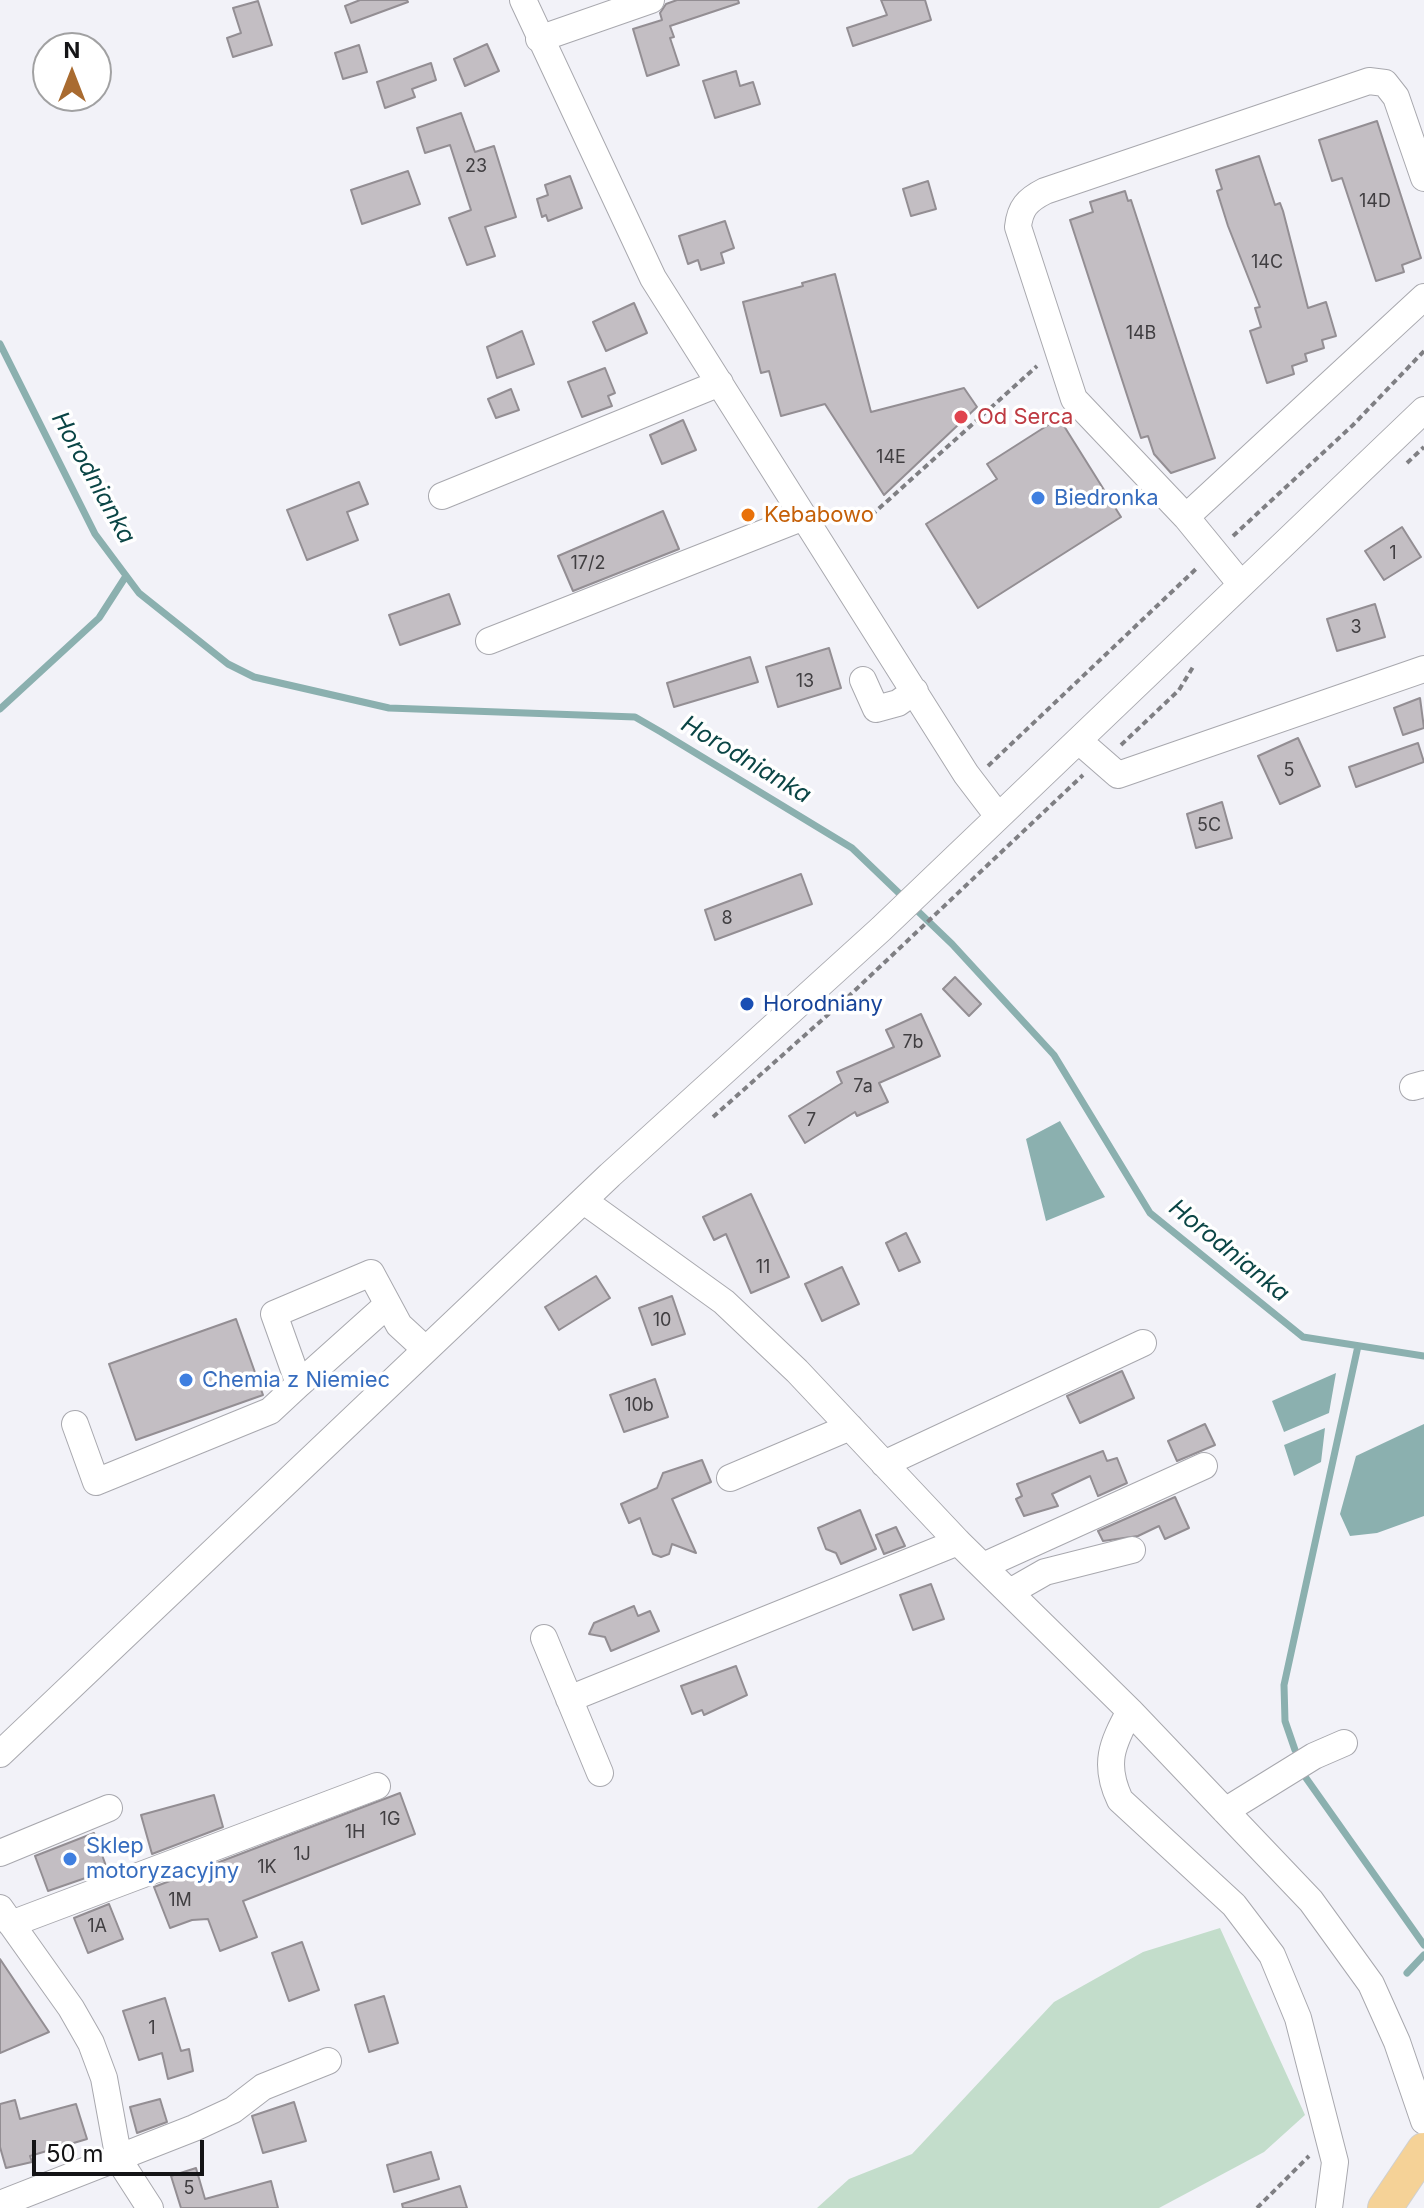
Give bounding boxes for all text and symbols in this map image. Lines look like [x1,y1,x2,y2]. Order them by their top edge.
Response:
north arrow [32,32,112,112]
text: N [64,37,80,63]
house number: 23 [465,156,487,178]
house number: 14D [1359,191,1391,213]
house number: 14C [1251,252,1283,274]
house number: 14B [1126,323,1156,345]
place label: Od Serca [977,404,1073,430]
water label: Horodnianka [45,407,141,549]
marker: Od Serca [952,408,970,426]
house number: 14E [876,447,906,469]
place label: Biedronka [1054,485,1159,511]
marker: Biedronka [1029,489,1047,507]
place label: Kebabowo [764,502,874,528]
marker: Kebabowo [739,506,757,524]
house number: 1 [1389,543,1397,565]
house number: 17/2 [571,553,605,575]
house number: 3 [1350,617,1362,639]
house number: 13 [796,671,814,693]
water label: Horodnianka [676,710,816,810]
house number: 5 [1284,760,1294,782]
house number: 5C [1197,815,1221,837]
house number: 8 [721,908,733,930]
place label: Horodniany [763,991,883,1017]
marker: Horodniany [738,995,756,1013]
house number: 7b [902,1032,924,1054]
house number: 7a [853,1076,873,1098]
house number: 7 [806,1110,816,1132]
water label: Horodnianka [1163,1194,1295,1308]
house number: 11 [756,1257,770,1279]
house number: 10 [653,1310,671,1332]
place label: Chemia z Niemiec [202,1367,390,1393]
marker: Chemia z Niemiec [177,1371,195,1389]
house number: 10b [624,1395,654,1417]
house number: 1G [380,1809,400,1831]
house number: 1H [345,1822,365,1844]
place label: Sklep motoryzacyjny [86,1833,239,1884]
house number: 1J [293,1844,311,1866]
marker: Sklep motoryzacyjny [61,1850,79,1868]
house number: 1K [257,1857,277,1879]
house number: 1M [168,1890,192,1912]
house number: 1A [87,1916,107,1938]
house number: 1 [148,2018,156,2040]
scale bar [36,2124,208,2174]
text: 50 m [46,2139,104,2168]
house number: 5 [184,2178,194,2200]

